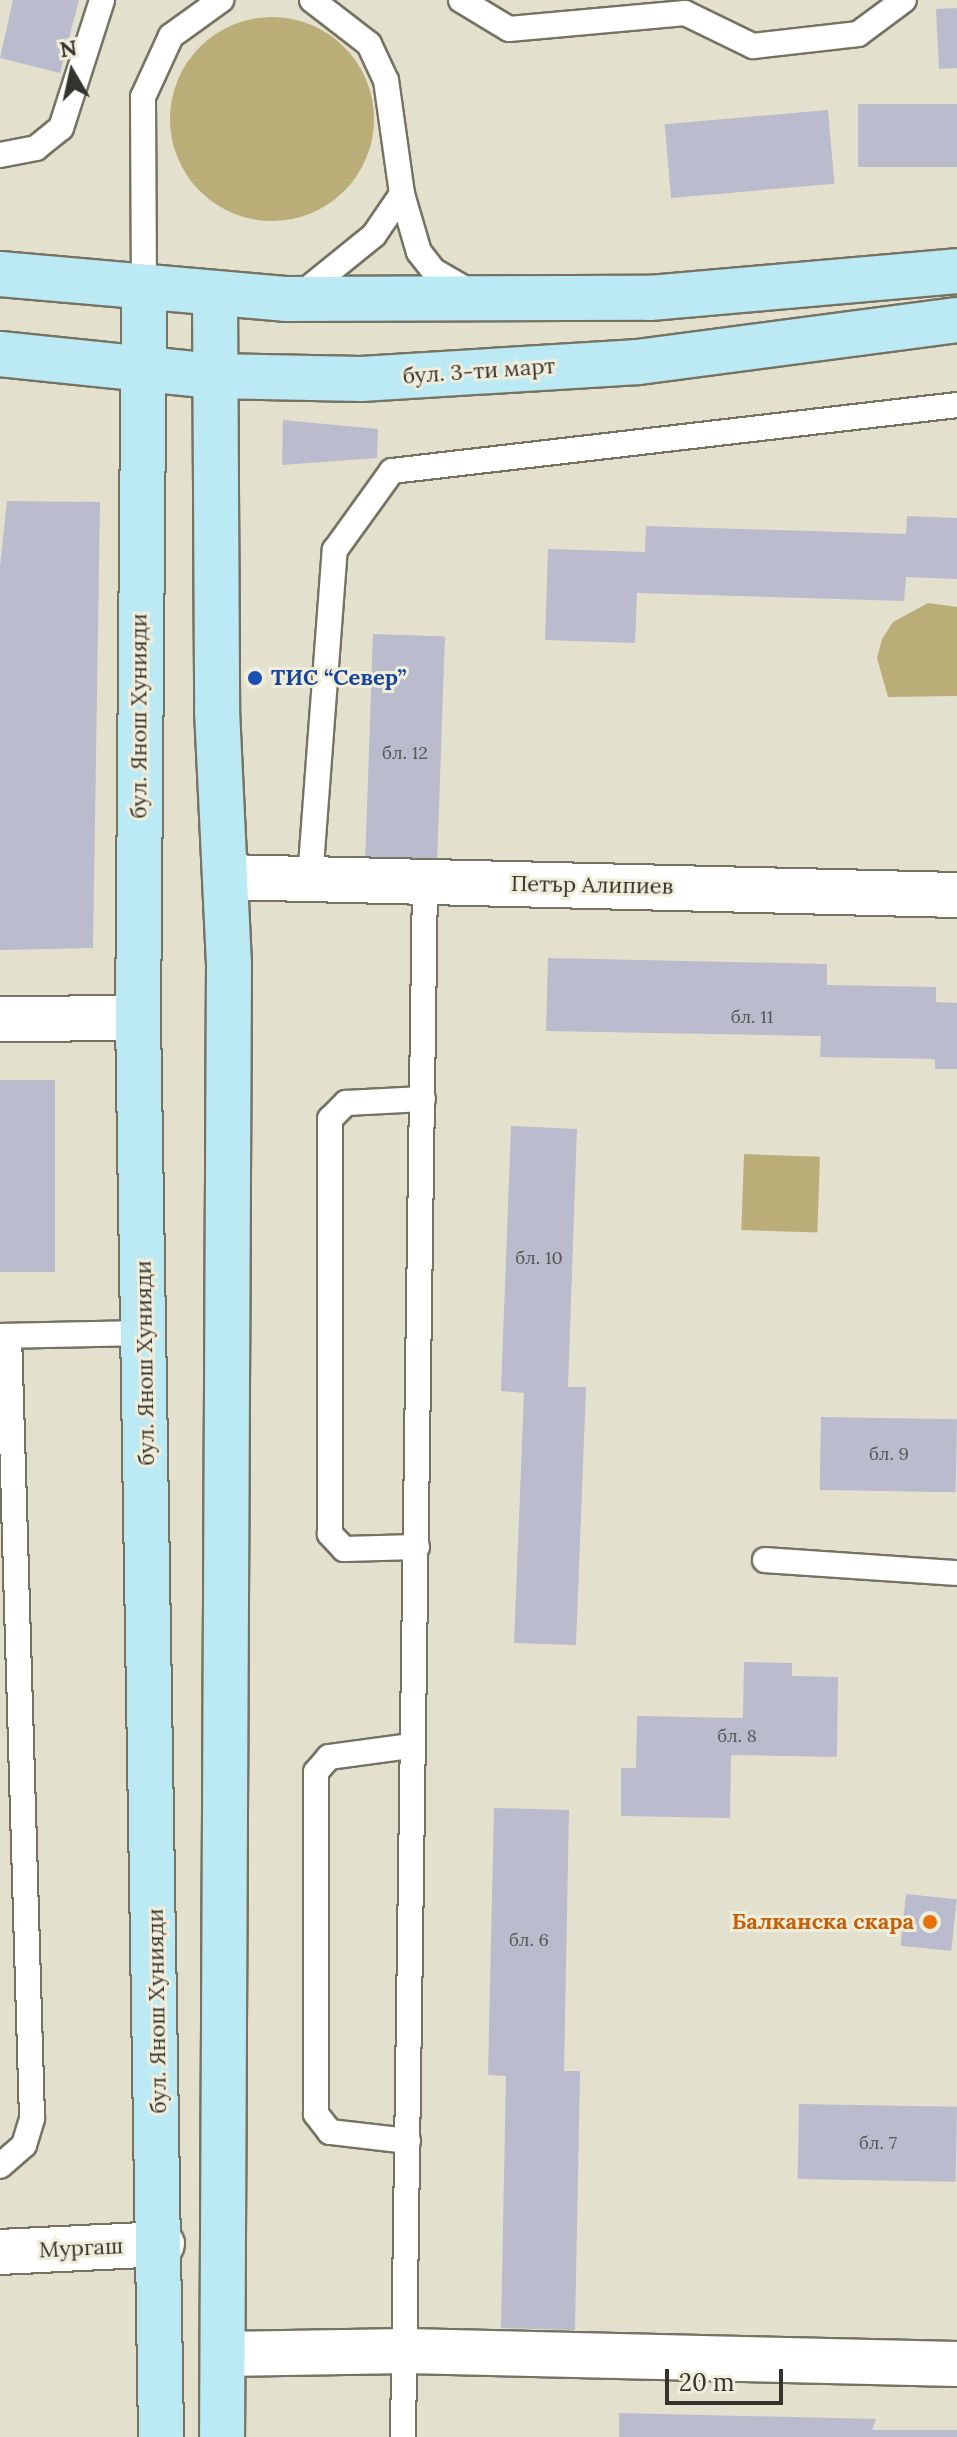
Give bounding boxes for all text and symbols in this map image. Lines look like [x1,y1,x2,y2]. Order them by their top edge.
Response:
north arrow [32,32,112,112]
text: N [58,33,79,63]
street label: бул. 3-ти март [402,353,556,389]
street label: бул. Янош Хунияди [126,614,152,818]
place label: ТИС “Север” [271,665,407,691]
marker: ТИС “Север” [246,669,264,687]
house number: бл. 12 [382,742,428,764]
street label: Петър Алипиев [511,870,673,900]
house number: бл. 11 [731,1006,773,1028]
house number: бл. 10 [515,1247,563,1269]
street label: бул. Янош Хунияди [130,1260,160,1466]
house number: бл. 9 [869,1443,909,1465]
house number: бл. 8 [717,1725,757,1747]
street label: бул. Янош Хунияди [142,1908,172,2114]
place label: Балканска скара [732,1909,914,1935]
marker: Балканска скара [921,1913,939,1931]
house number: бл. 6 [509,1929,549,1951]
house number: бл. 7 [859,2132,897,2154]
street label: Мургаш [38,2233,124,2263]
scale bar [669,2353,787,2403]
text: 20 m [679,2367,735,2398]

